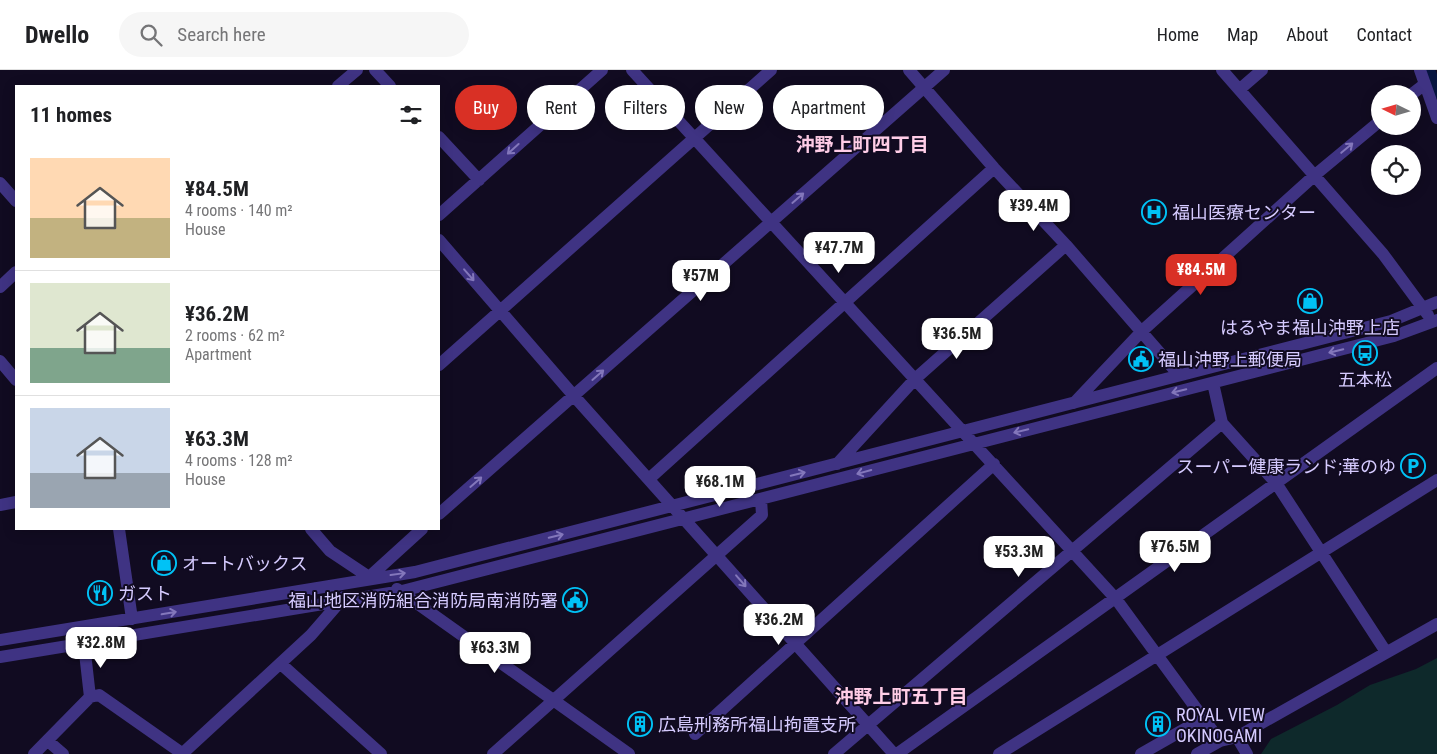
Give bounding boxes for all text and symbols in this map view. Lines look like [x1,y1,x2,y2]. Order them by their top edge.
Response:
search box [119,12,469,57]
text: Dwello [25,21,89,49]
icon: search [137,21,165,49]
text: Search here [177,23,266,46]
text: Home [1157,24,1199,45]
text: Map [1227,24,1258,45]
text: About [1286,24,1328,45]
text: Contact [1356,24,1412,45]
chip: Buy [455,85,517,130]
chip: Rent [527,85,595,130]
chip: Filters [605,85,685,130]
chip: New [695,85,763,130]
chip: Apartment [773,85,884,130]
north arrow [1371,85,1421,135]
map controls [1371,85,1421,195]
icon: filters [397,101,425,129]
text: 11 homes [30,103,112,127]
district label: 沖野上町四丁目 [795,133,929,156]
one-way arrow [1341,142,1354,154]
one-way arrow [507,143,520,155]
button: locate [1371,145,1421,195]
text: ¥84.5M [185,177,249,201]
icon: home [70,178,130,238]
pin: ¥39.4M [993,190,1075,232]
one-way arrow [792,192,805,204]
text: ¥39.4M [1010,196,1058,215]
hospital icon: 福山医療センター [1141,199,1167,225]
text: 4 rooms · 140 m² [185,201,293,220]
place label: 福山医療センター [1172,202,1316,223]
text: House [185,220,225,239]
pin: ¥47.7M [798,232,880,274]
text: ¥47.7M [815,238,863,257]
pin: ¥84.5M [1160,254,1242,296]
pin: ¥57M [671,260,731,302]
text: ¥84.5M [1177,260,1225,279]
text: ¥57M [683,266,719,285]
one-way arrow [464,268,475,281]
shop icon: はるやま福山沖野上店 [1297,288,1323,314]
text: ¥36.2M [185,302,249,326]
icon: home [70,303,130,363]
place label: はるやま福山沖野上店 [1220,317,1400,338]
pin: ¥36.5M [916,318,998,360]
text: ¥36.5M [933,324,981,343]
text: 2 rooms · 62 m² [185,326,285,345]
bus stop icon: 五本松 [1352,340,1378,366]
text: Apartment [185,345,252,364]
public building icon: 福山沖野上郵便局 [1128,346,1154,372]
one-way arrow [1329,347,1345,356]
place label: 福山沖野上郵便局 [1158,349,1302,370]
one-way arrow [591,369,604,381]
place label: 五本松 [1338,369,1392,390]
one-way arrow [1171,387,1187,396]
text: ¥63.3M [185,427,249,451]
one-way arrow [1014,427,1030,436]
icon: home [70,428,130,488]
text: 4 rooms · 128 m² [185,451,293,470]
parking icon: スーパー健康ランド;華のゆ [1400,453,1426,479]
place label: スーパー健康ランド;華のゆ [1177,456,1396,477]
pin: ¥68.1M [679,466,761,508]
one-way arrow [857,468,873,477]
one-way arrow [790,469,806,478]
text: House [185,470,225,489]
text: ¥68.1M [696,472,744,491]
one-way arrow [469,476,482,488]
pin: ¥76.5M [1134,530,1216,573]
one-way arrow [548,531,564,540]
pin: ¥53.3M [978,536,1060,578]
text: ¥76.5M [1151,537,1199,556]
text: ¥53.3M [995,542,1043,561]
shop icon: オートバックス [151,550,177,576]
place label: オートバックス [182,553,307,574]
one-way arrow [390,569,406,579]
one-way arrow [735,574,746,587]
restaurant icon: ガスト [87,580,113,606]
place label: ガスト [118,583,172,604]
public building icon: 福山地区消防組合消防局南消防署 [562,587,588,613]
place label: 福山地区消防組合消防局南消防署 [288,590,558,611]
pin: ¥36.2M [738,604,820,646]
one-way arrow [161,607,177,617]
text: ¥36.2M [755,610,803,629]
pin: ¥32.8M [60,626,142,669]
pin: ¥63.3M [454,632,536,674]
text: ¥32.8M [77,633,125,652]
text: ¥63.3M [471,638,519,657]
district label: 沖野上町五丁目 [834,685,968,708]
place label: ROYAL VIEW OKINOGAMI [1176,704,1265,746]
building icon: 広島刑務所福山拘置支所 [627,711,653,737]
building icon: ROYAL VIEW OKINOGAMI [1145,711,1171,737]
place label: 広島刑務所福山拘置支所 [658,714,856,735]

